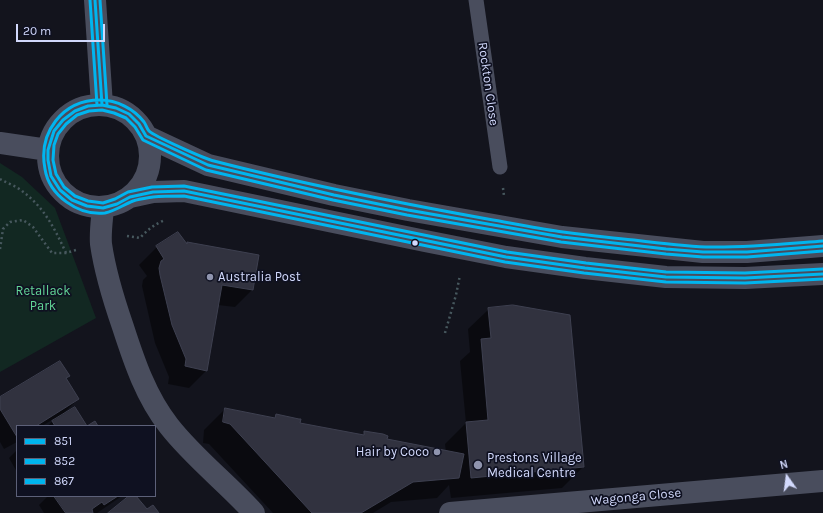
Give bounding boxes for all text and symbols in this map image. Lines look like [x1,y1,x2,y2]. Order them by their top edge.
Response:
scale bar [18,16,107,42]
text: 20 m [23,24,51,38]
street label: Rockton Close [474,41,502,127]
unlabelled marker [410,238,420,248]
place label: Australia Post [218,269,301,285]
marker: Australia Post [205,272,215,282]
park label: Retallack Park [15,283,71,314]
legend [16,425,156,497]
text: 851 [54,434,72,448]
place label: Hair by Coco [356,444,429,460]
marker: Hair by Coco [432,447,442,457]
place label: Prestons Village Medical Centre [487,450,582,481]
text: 852 [54,454,75,468]
north arrow [767,457,807,497]
text: N [779,458,789,472]
marker: Prestons Village Medical Centre [472,459,484,471]
text: 867 [54,474,74,488]
street label: Wagonga Close [590,485,682,509]

